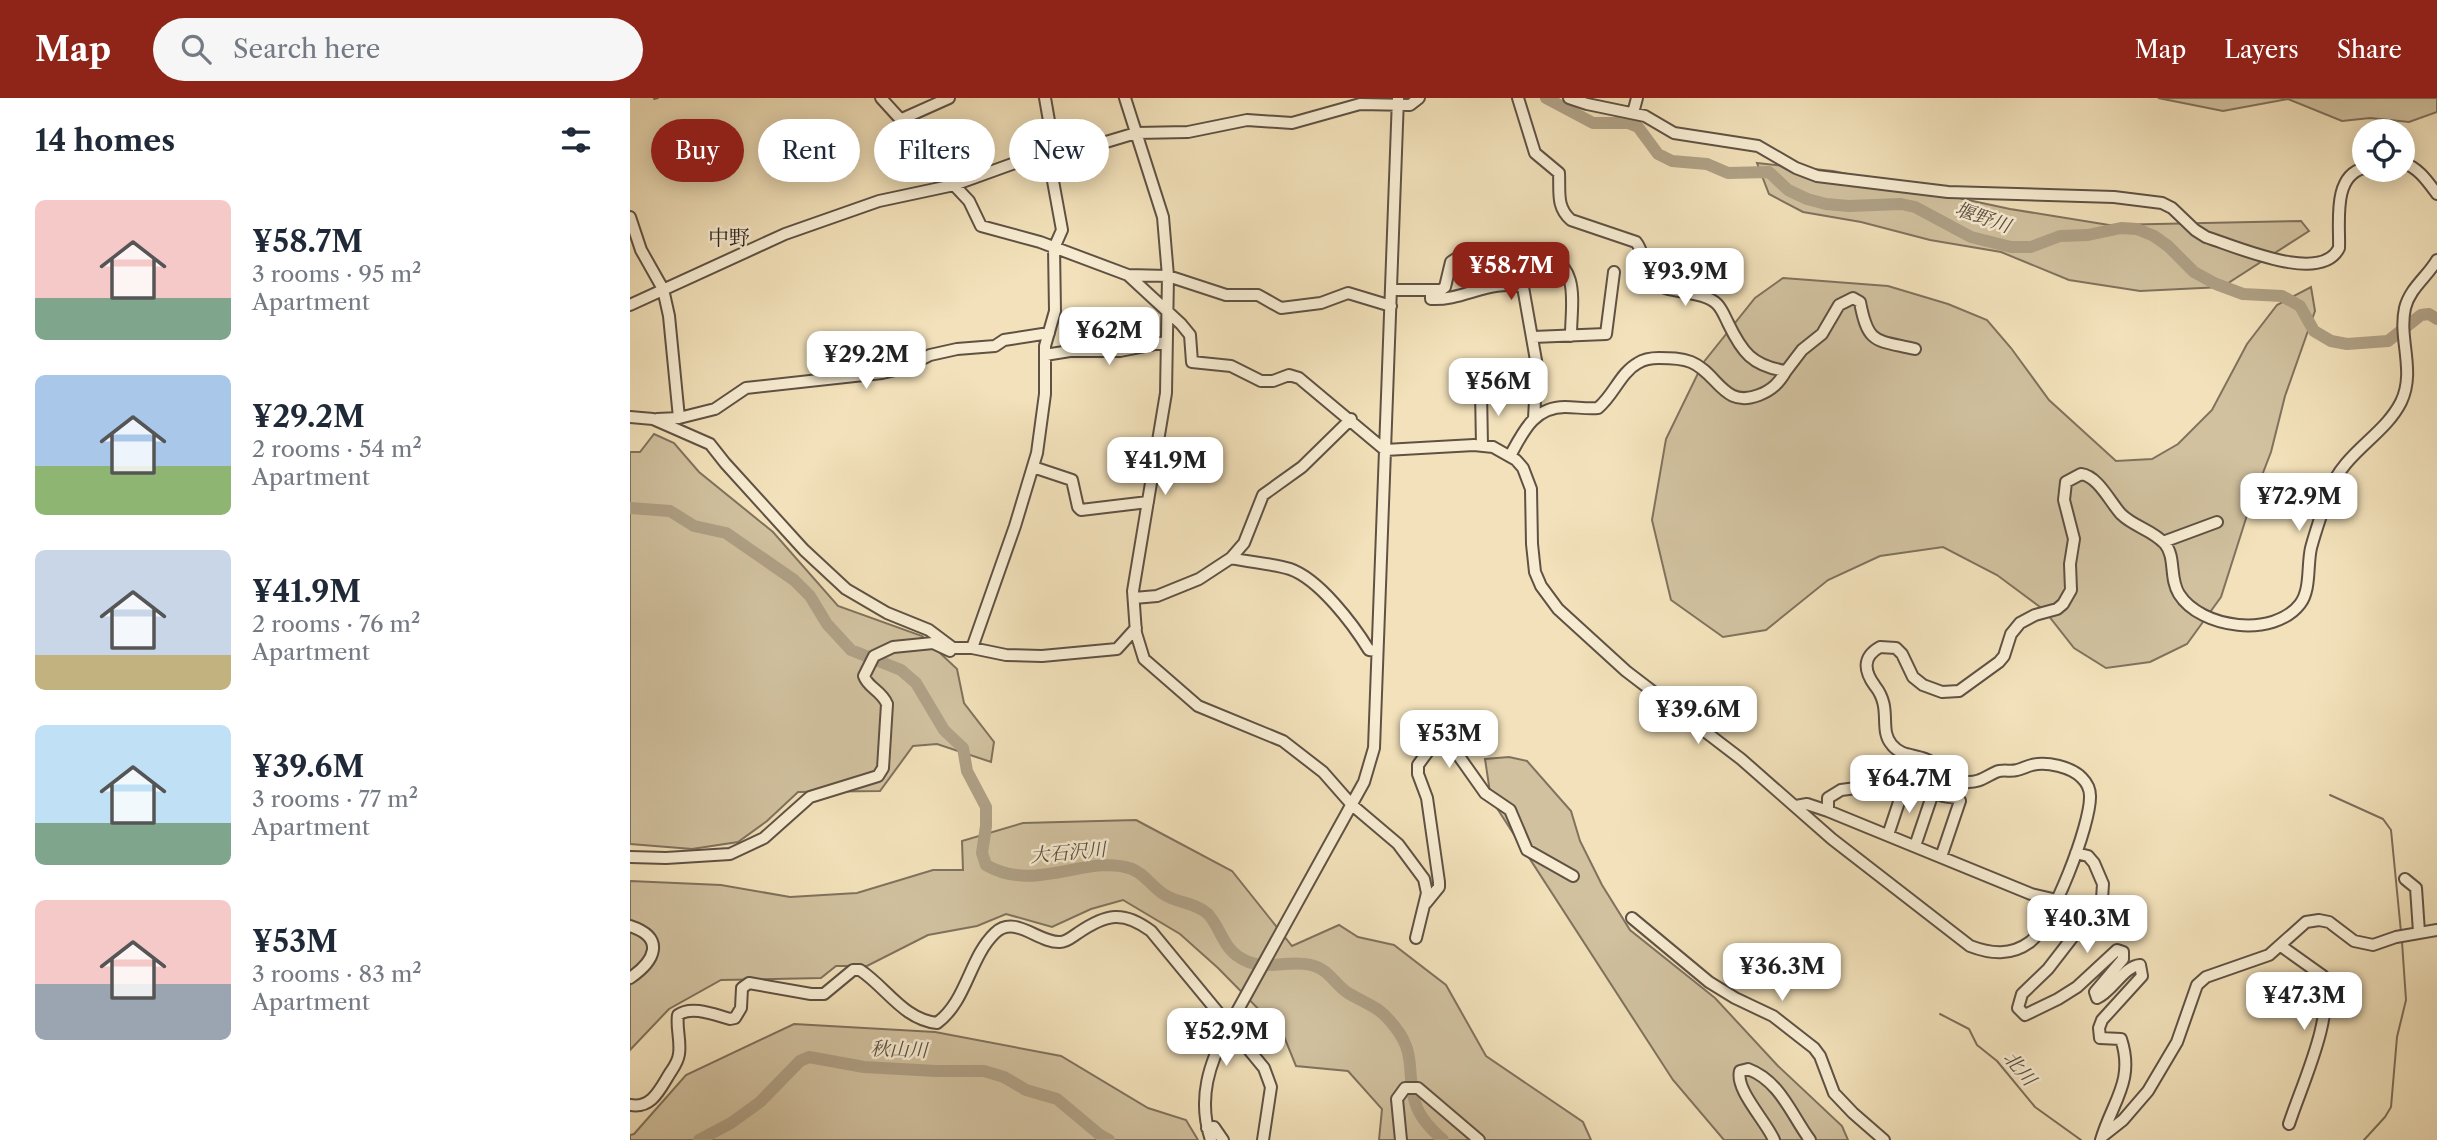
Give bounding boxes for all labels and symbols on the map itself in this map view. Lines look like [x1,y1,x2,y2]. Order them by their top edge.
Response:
water label: 堰野川 [1952,197,2015,238]
district label: 中野 [708,225,750,250]
pin: ¥58.7M [1454,242,1568,302]
pin: ¥93.9M [1628,248,1742,308]
pin: ¥62M [1068,308,1150,367]
pin: ¥29.2M [809,331,923,391]
pin: ¥56M [1457,358,1539,418]
pin: ¥41.9M [1108,438,1222,497]
pin: ¥72.9M [2242,474,2356,533]
pin: ¥39.6M [1641,686,1755,746]
pin: ¥53M [1408,710,1490,770]
pin: ¥64.7M [1852,756,1966,815]
water label: 大石沢川 [1029,838,1109,867]
pin: ¥40.3M [2030,896,2144,955]
pin: ¥36.3M [1725,944,1839,1003]
pin: ¥47.3M [2247,972,2361,1032]
pin: ¥52.9M [1169,1009,1283,1068]
water label: 秋山川 [870,1037,930,1062]
water label: 北川 [1999,1046,2042,1092]

